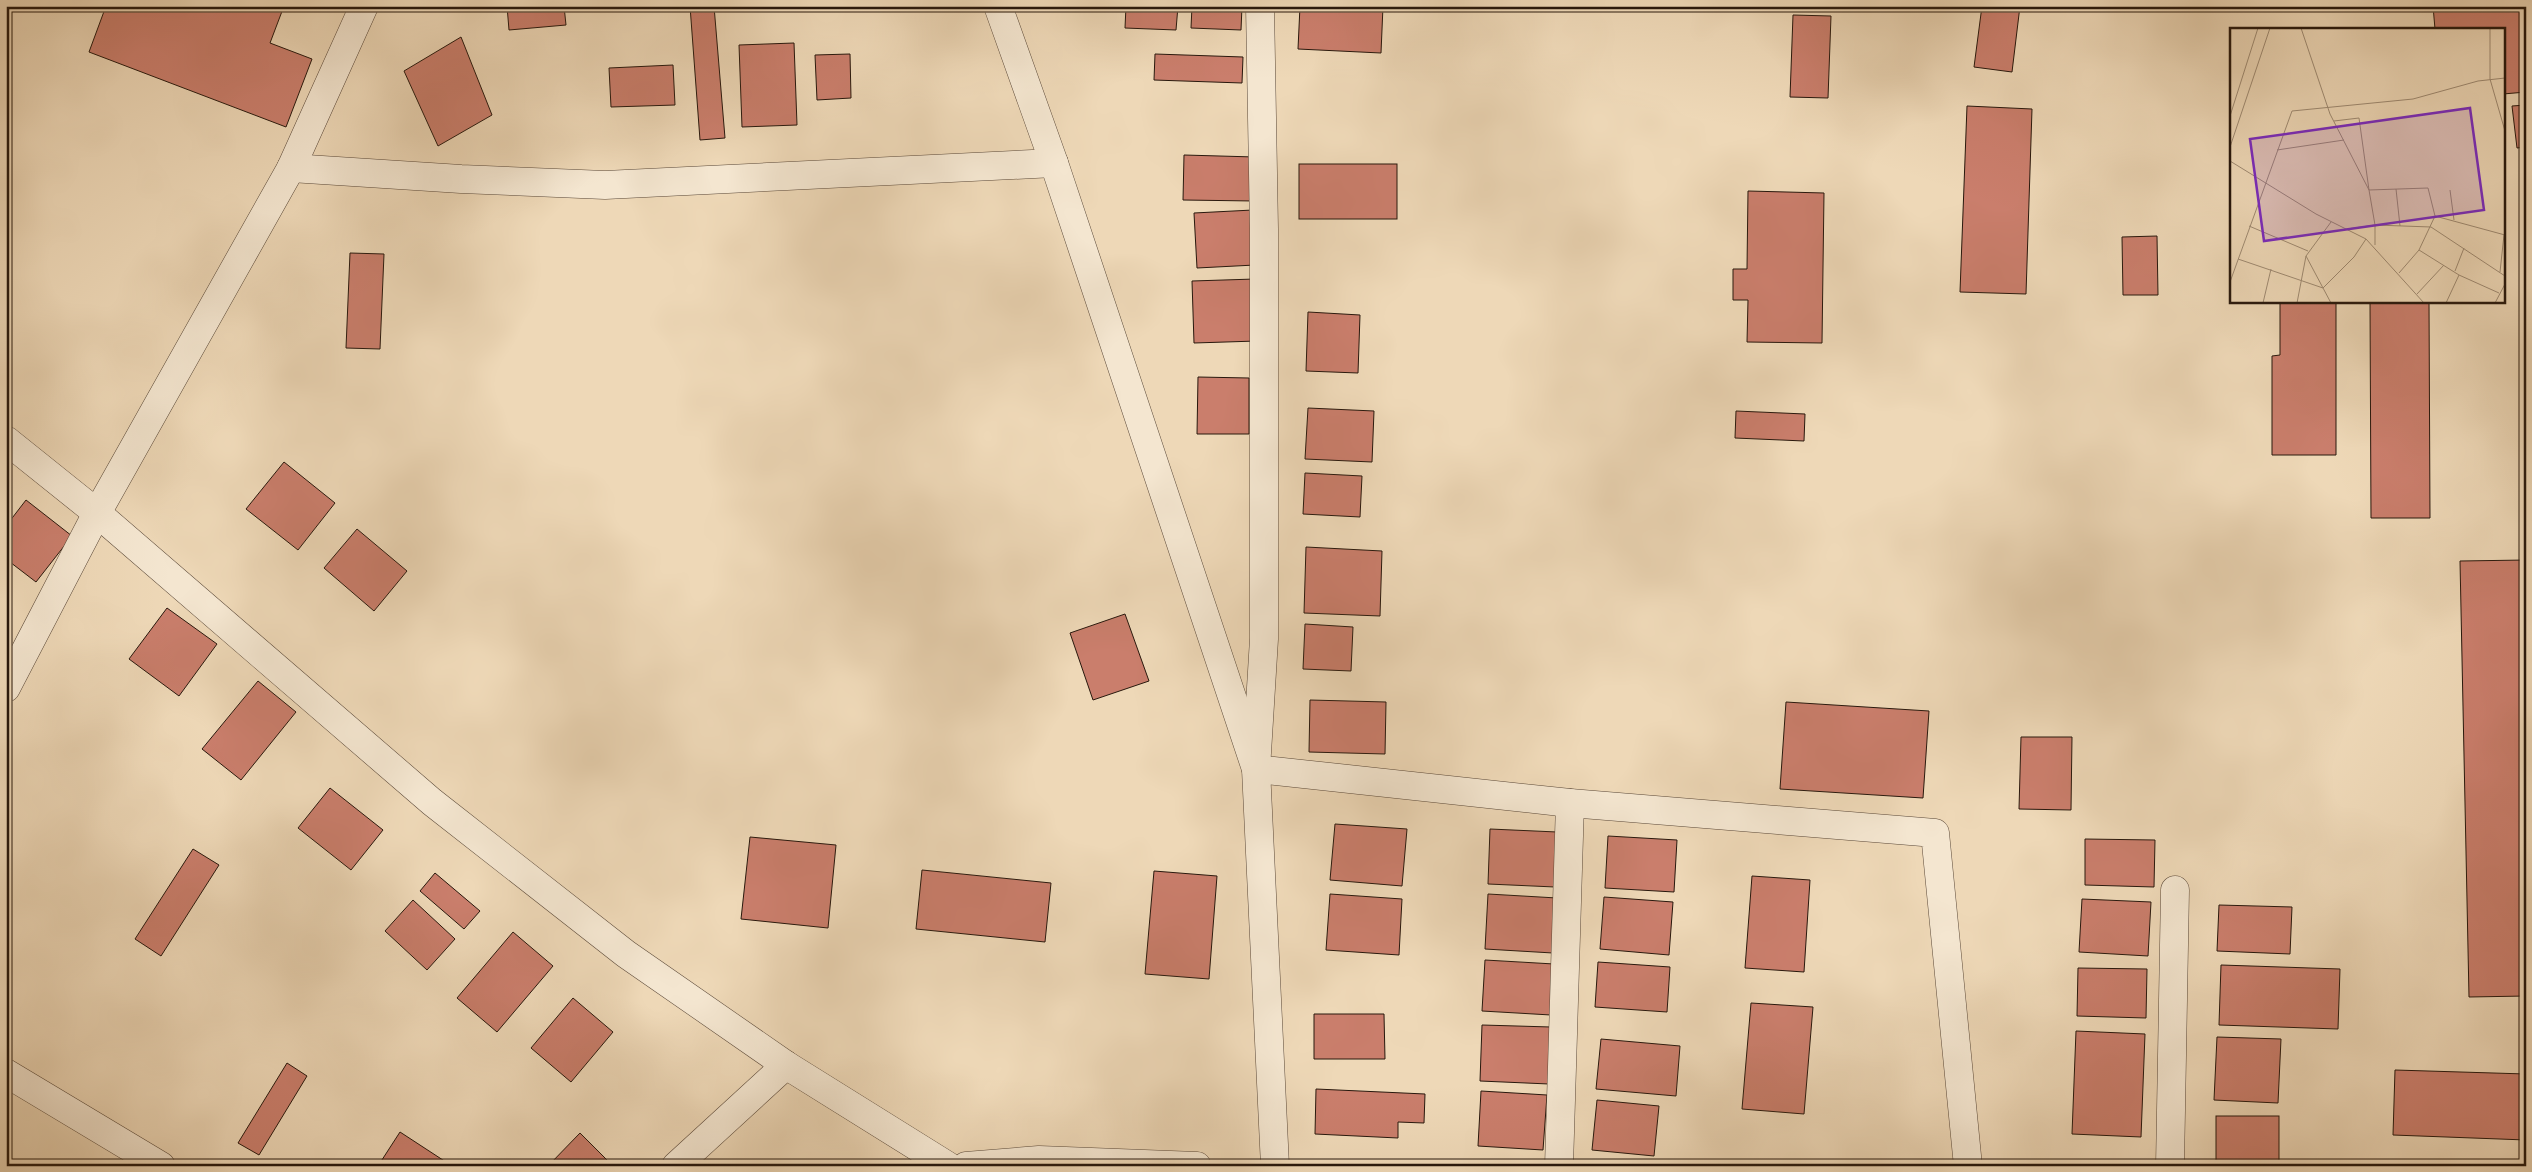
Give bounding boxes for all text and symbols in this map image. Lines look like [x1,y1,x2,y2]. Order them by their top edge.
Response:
inset map [2230,28,2504,302]

